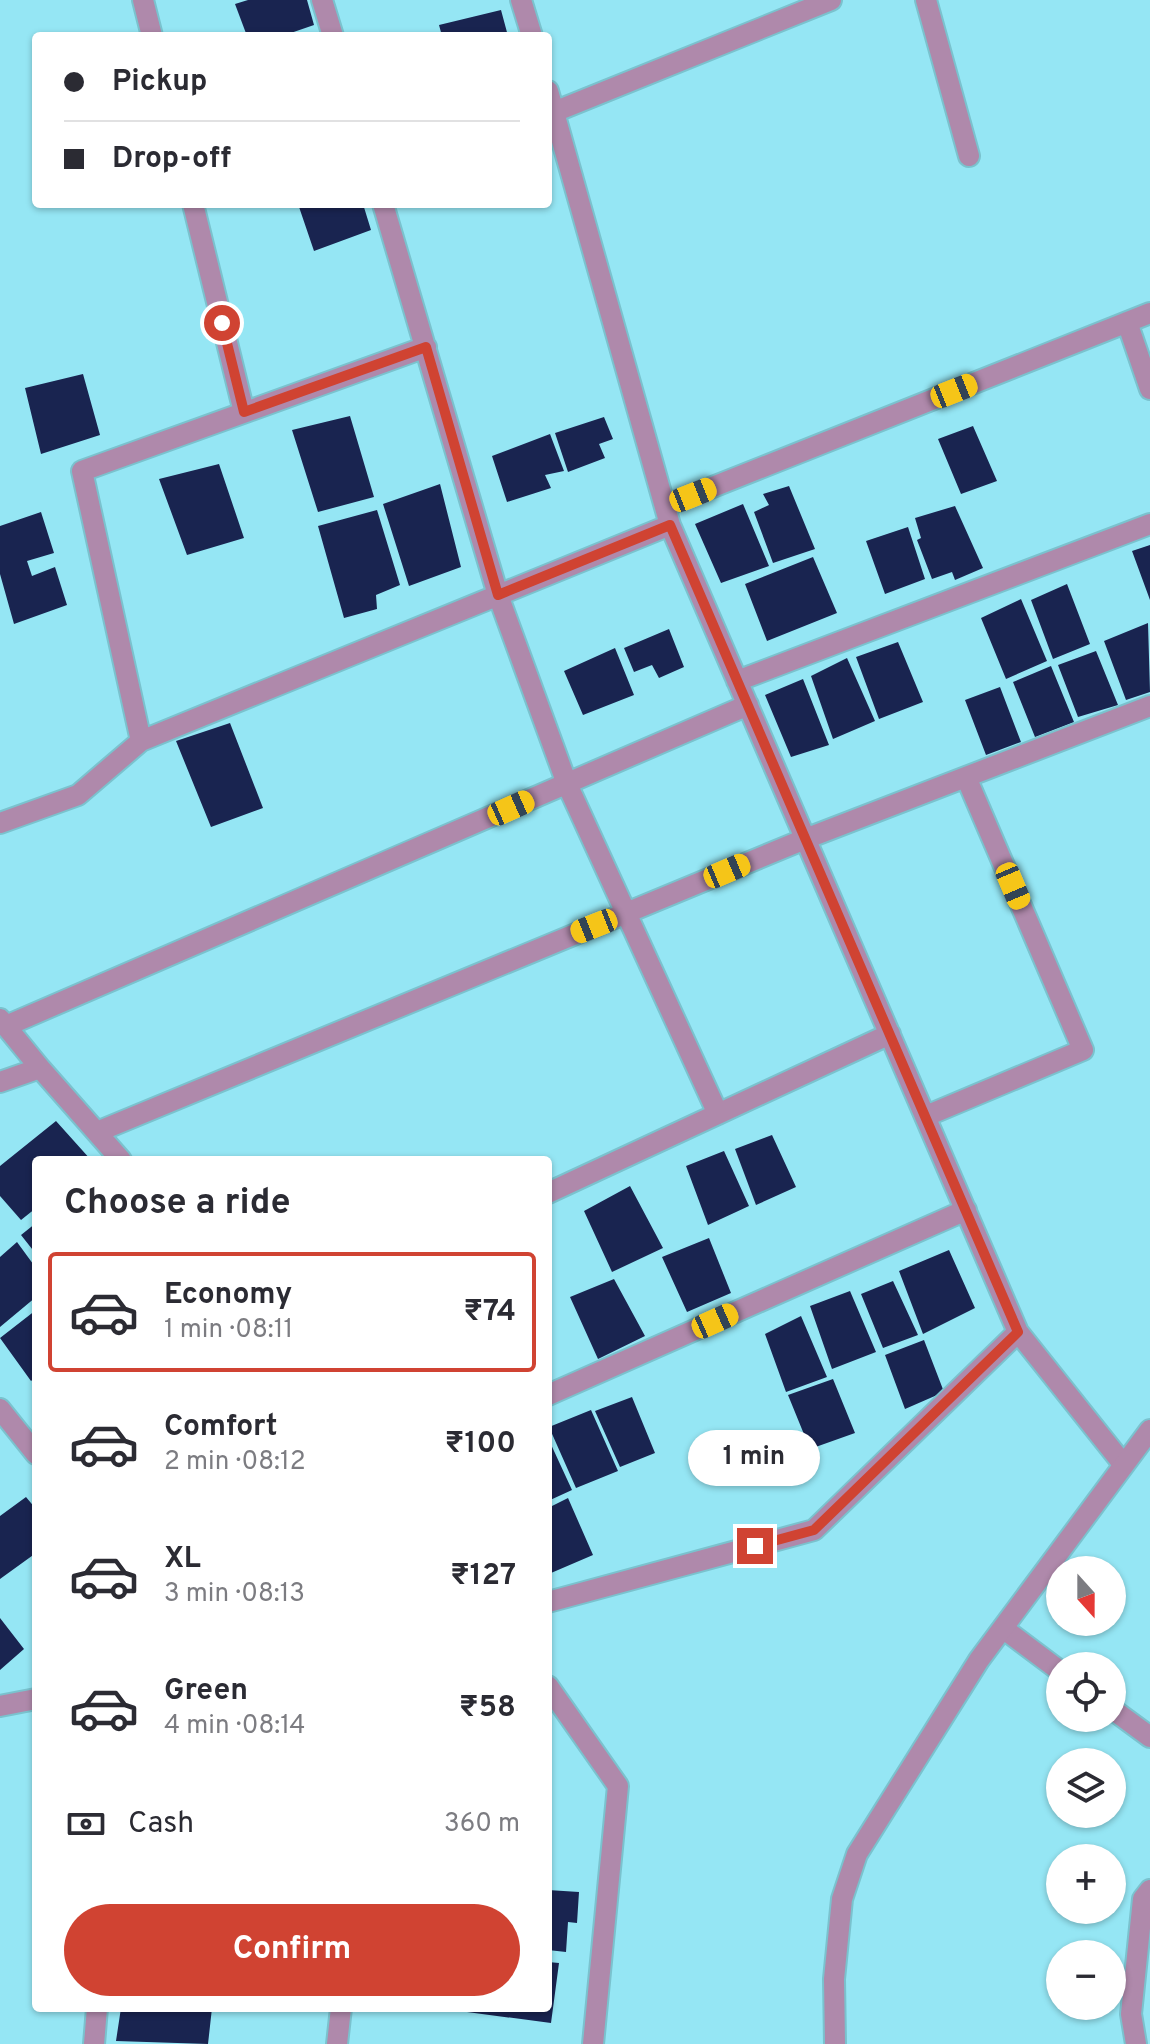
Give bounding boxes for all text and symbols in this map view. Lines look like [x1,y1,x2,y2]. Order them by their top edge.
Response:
text: Pickup [112,64,207,101]
text: Drop-off [112,141,231,178]
route start [204,305,240,341]
car [927,371,981,411]
car [666,475,720,515]
car [484,787,538,829]
car [700,851,754,891]
car [993,859,1033,913]
car [567,906,621,946]
text: Choose a ride [64,1181,290,1227]
icon: car [68,1276,140,1348]
text: Economy [164,1277,292,1314]
text: ₹74 [463,1294,516,1331]
car [688,1300,742,1342]
text: 1 min · 08:11 [164,1314,293,1347]
icon: car [68,1408,140,1480]
text: Comfort [164,1409,277,1446]
text: ₹100 [445,1426,516,1463]
callout: 1 min [689,1430,821,1486]
text: 1 min [723,1441,785,1474]
text: 2 min · 08:12 [164,1446,306,1479]
route end [737,1528,773,1564]
icon: car [68,1540,140,1612]
text: XL [164,1541,201,1578]
north arrow [1046,1556,1126,1636]
map controls [1046,1556,1126,2020]
text: ₹127 [450,1558,516,1595]
text: 3 min · 08:13 [164,1578,305,1611]
button: locate [1046,1652,1126,1732]
icon: car [68,1672,140,1744]
text: Green [164,1673,248,1710]
text: ₹58 [459,1690,516,1727]
text: 4 min · 08:14 [164,1710,306,1743]
button: layers [1046,1748,1126,1828]
icon: cash [64,1802,108,1846]
text: Cash [128,1806,194,1843]
text: 360 m [444,1808,520,1841]
button: + [1046,1844,1126,1924]
button: Confirm [64,1904,520,1996]
button: − [1046,1940,1126,2020]

